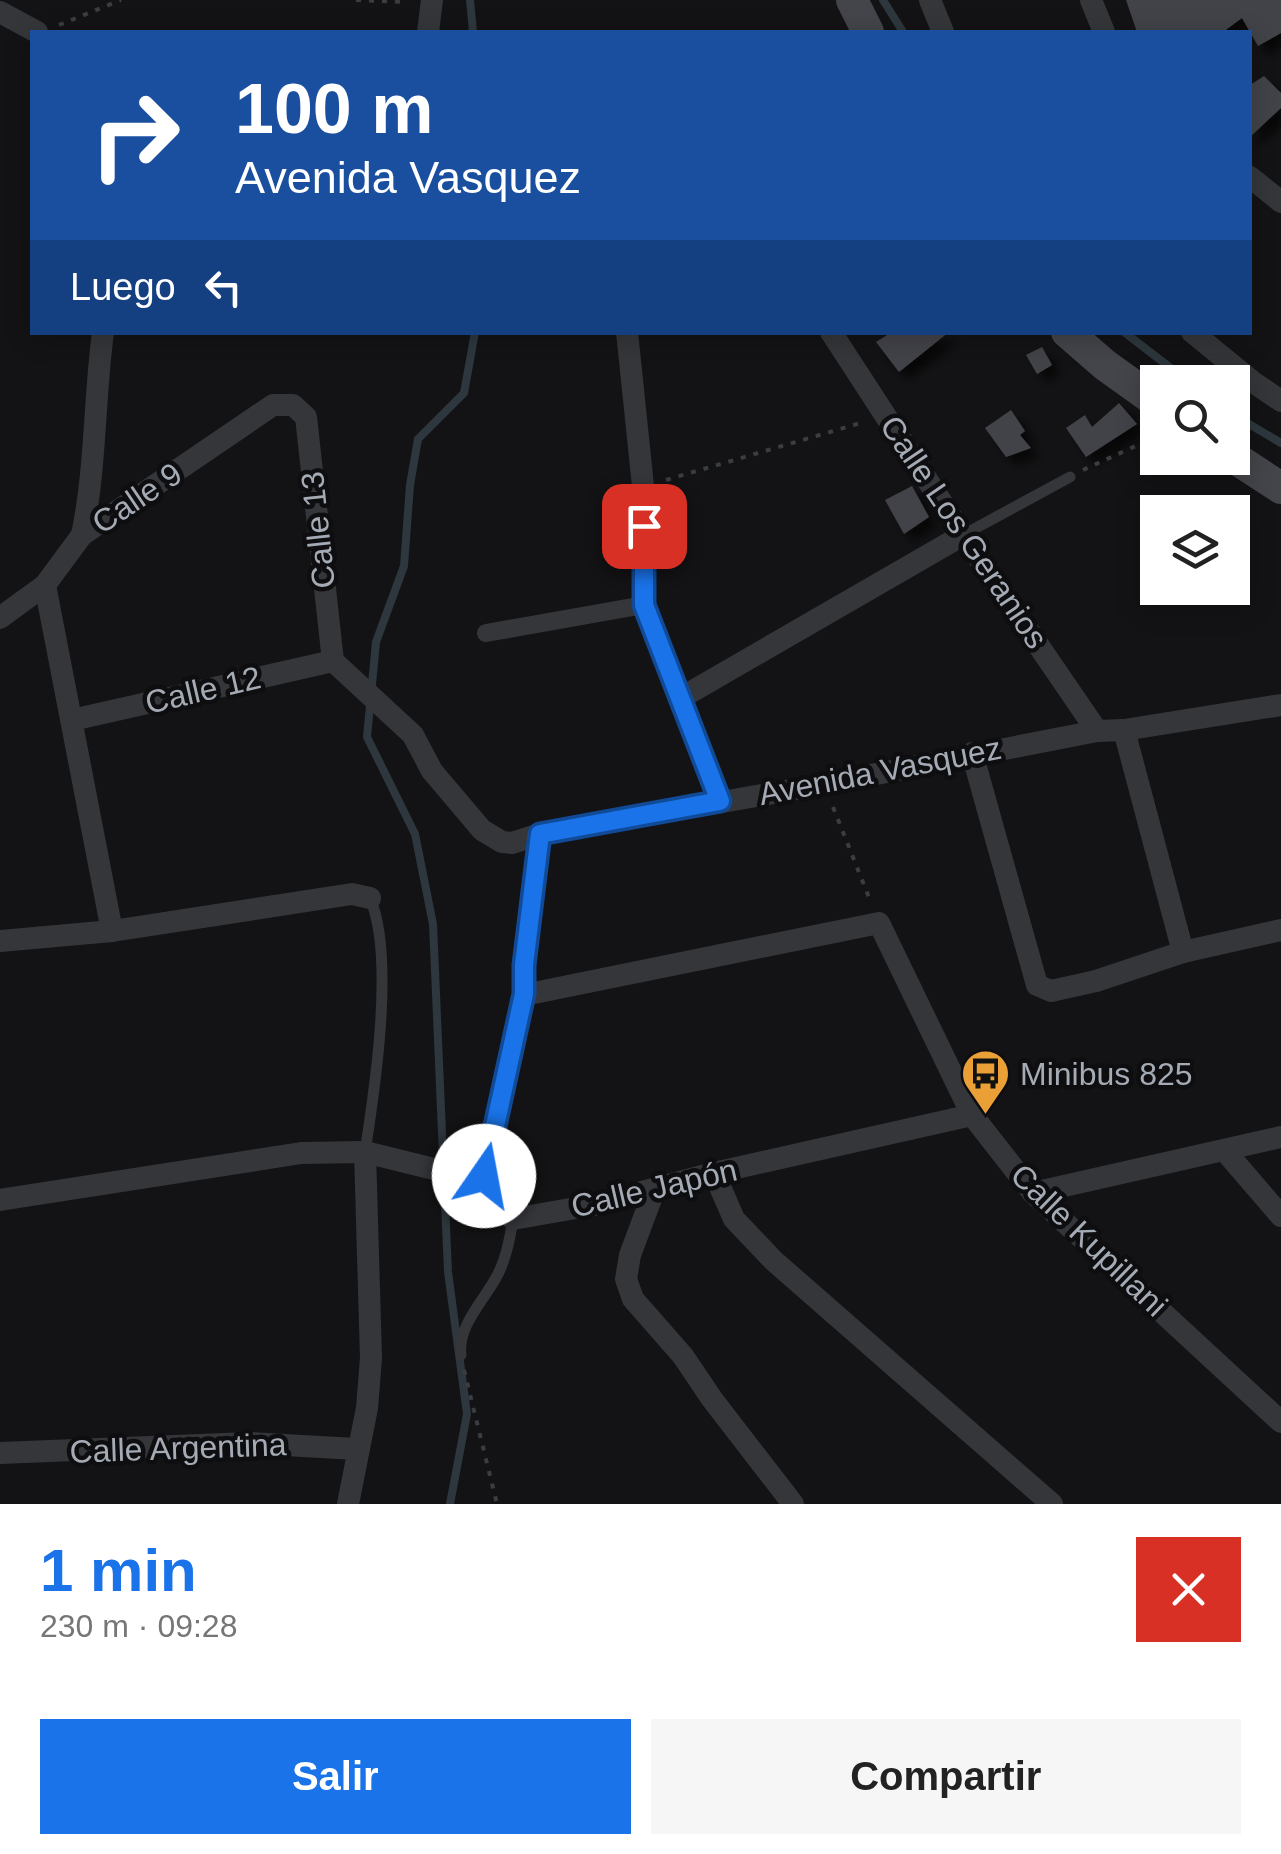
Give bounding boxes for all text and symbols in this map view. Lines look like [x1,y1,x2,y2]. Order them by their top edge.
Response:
icon: right [70,70,200,200]
text: 100 m [235,70,433,148]
text: Avenida Vasquez [235,152,581,203]
icon: left [196,260,251,315]
text: Luego [70,266,176,308]
map controls [1140,365,1250,605]
button: search [1140,365,1250,475]
street label: Calle Los Geranios [873,409,1055,655]
street label: Calle 9 [86,455,188,541]
street label: Calle 13 [294,470,342,590]
pin [602,484,687,569]
button: layers [1140,495,1250,605]
icon: arrive [617,499,672,554]
street label: Calle 12 [142,659,264,721]
street label: Avenida Vasquez [756,730,1004,812]
bus stop icon: Minibus 825 [959,1048,1011,1116]
place label: Minibus 825 [1020,1056,1193,1092]
position arrow [432,1124,536,1228]
street label: Calle Japón [568,1151,740,1225]
street label: Calle Kupillani [1004,1157,1174,1323]
street label: Calle Argentina [69,1426,287,1470]
text: 1 min [40,1537,197,1604]
button: close [1136,1537,1241,1642]
text: 230 m · 09:28 [40,1608,237,1644]
button: Salir [40,1719,631,1834]
button: Compartir [651,1719,1241,1834]

